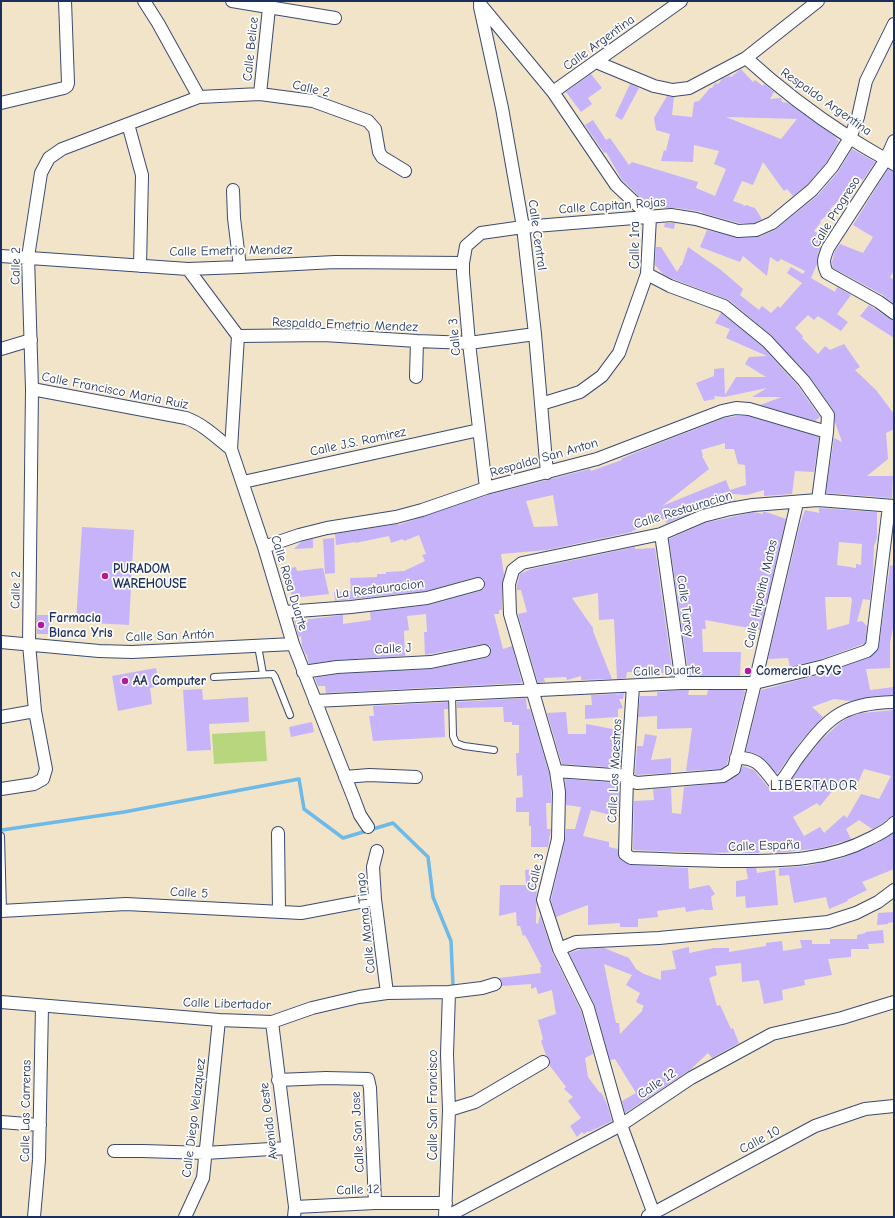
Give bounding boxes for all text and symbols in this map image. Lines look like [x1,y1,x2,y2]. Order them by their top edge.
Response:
street label: Calle Argentina [560,12,638,74]
street label: Calle Belice [240,16,262,82]
street label: Respaldo Argentina [777,65,875,139]
street label: Calle 2 [291,77,331,101]
street label: Calle Progreso [808,174,864,250]
street label: Calle Capitan Rojas [558,194,666,218]
street label: Calle Central [524,199,550,271]
street label: Calle 1ra [627,221,643,269]
street label: Calle Emetrio Mendez [169,242,293,260]
street label: Calle 2 [8,247,24,285]
street label: Respaldo Emetrio Mendez [272,315,418,335]
street label: Calle 3 [446,317,464,357]
street label: Calle Francisco Maria Ruiz [40,369,190,413]
street label: Calle J.S. Ramirez [309,424,407,460]
street label: Respaldo San Anton [488,435,600,481]
street label: Calle Restauracion [632,488,734,532]
street label: Calle Rosa Duarte [267,534,311,632]
street label: Calle Hipolita Matos [741,538,781,650]
place label: PURADOM WAREHOUSE [113,561,187,592]
street label: Calle 2 [8,571,24,609]
marker: PURADOM WAREHOUSE [100,571,110,581]
street label: Calle Turey [673,574,697,638]
street label: La Restauracion [335,576,425,602]
place label: Farmacia Blanca Yris [49,610,113,641]
marker: Farmacia Blanca Yris [36,620,46,630]
street label: Calle San Antón [125,627,215,645]
street label: Calle J [374,640,412,658]
street label: Calle Duarte [633,662,701,680]
place label: Comercial GYG [756,663,842,679]
marker: Comercial GYG [743,666,753,676]
place label: AA Computer [133,673,206,689]
marker: AA Computer [120,676,130,686]
street label: Calle Los Maestros [604,718,626,824]
district label: LIBERTADOR [770,778,858,794]
street label: Calle España [728,837,800,855]
street label: Calle 3 [524,852,548,892]
street label: Calle Mama Tingo [353,872,379,974]
street label: Calle 5 [169,884,209,902]
street label: Calle Libertador [183,995,271,1013]
street label: Calle San Francisco [425,1050,441,1160]
street label: Calle Diego Velazquez [179,1057,209,1179]
street label: Calle Las Carreras [17,1060,35,1162]
street label: Calle 12 [635,1065,679,1103]
street label: Avenida Oeste [257,1082,281,1160]
street label: Calle San Jose [348,1091,368,1173]
street label: Calle 10 [737,1123,783,1157]
street label: Calle 12 [336,1181,380,1199]

